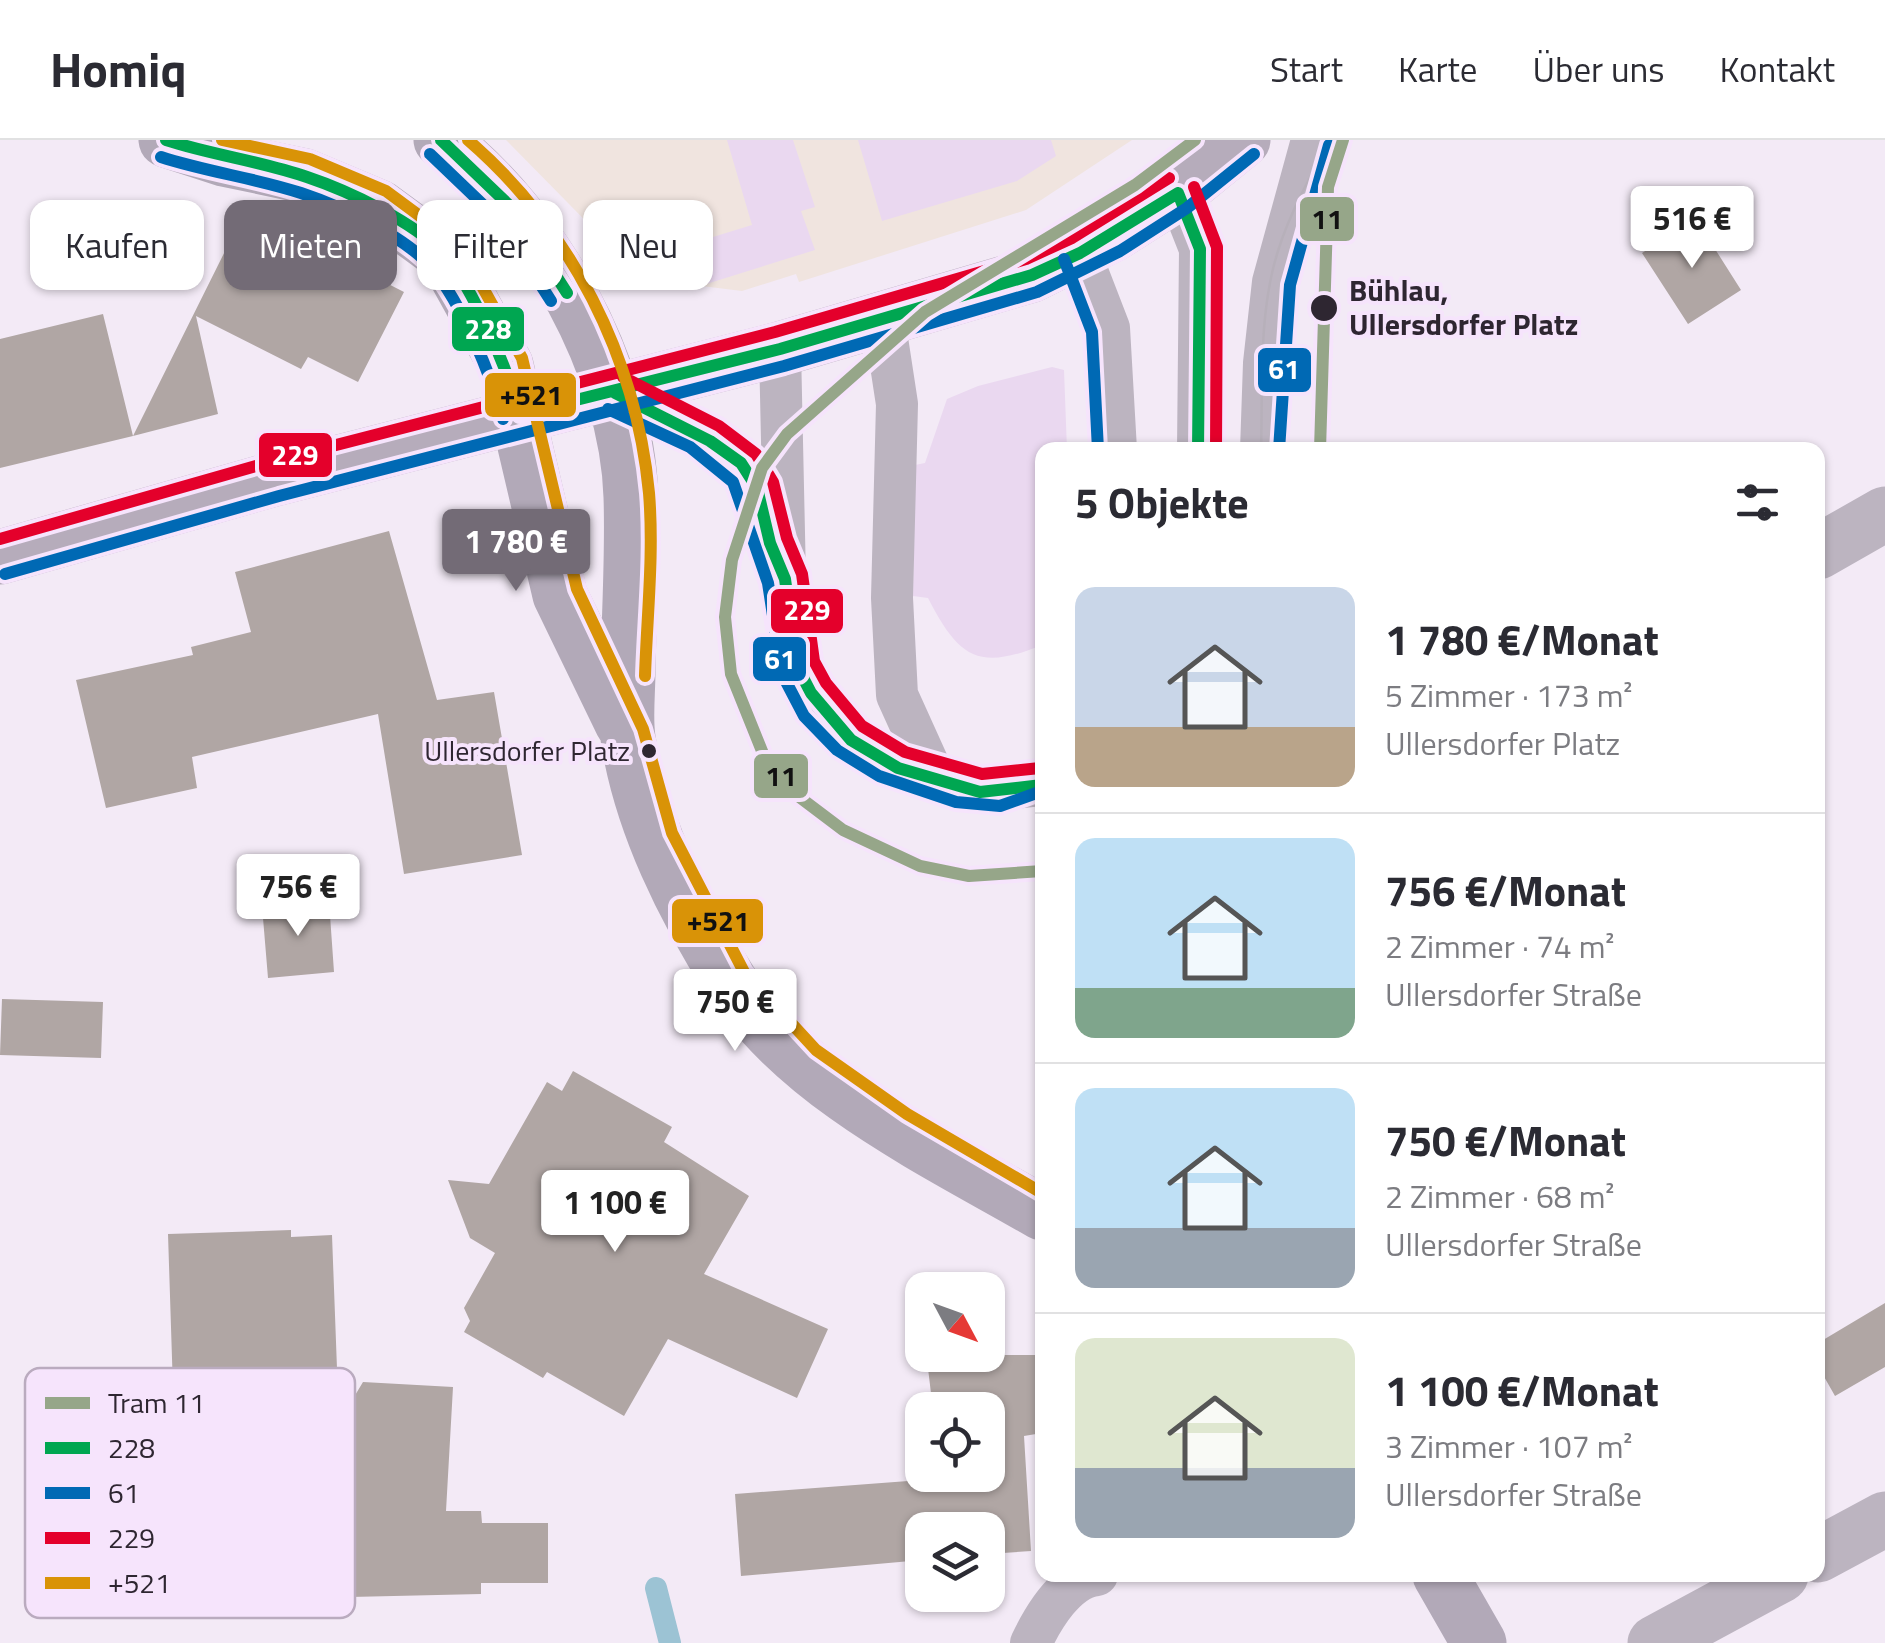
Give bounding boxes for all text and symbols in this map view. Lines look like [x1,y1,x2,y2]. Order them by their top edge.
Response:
text: Homiq [50,33,186,106]
text: Start [1270,42,1343,96]
text: Karte [1398,42,1477,96]
text: Über uns [1532,42,1665,96]
text: Kontakt [1720,42,1835,96]
pin: 516 € [1622,186,1762,271]
text: 516 € [1653,194,1731,242]
line badge: 11 [1298,195,1356,243]
text: 11 [1311,197,1343,240]
chip: Kaufen [30,200,204,290]
chip: Mieten [224,200,397,290]
chip: Filter [417,200,563,290]
chip: Neu [583,200,713,290]
place label: Bühlau, Ullersdorfer Platz [1349,267,1578,347]
marker: Bühlau, Ullersdorfer Platz [1308,292,1340,324]
line badge: 228 [450,305,526,353]
text: 228 [464,307,512,350]
line badge: 61 [1256,346,1313,394]
text: 61 [1268,347,1300,390]
line badge: +521 [483,371,578,419]
text: +521 [500,373,562,416]
line badge: 229 [257,431,334,479]
text: 229 [271,433,319,476]
text: 5 Objekte [1075,470,1249,534]
icon: filters [1730,475,1785,530]
pin: 1 780 € [424,509,608,594]
text: 1 780 € [464,517,568,565]
line badge: 229 [769,587,845,635]
text: 229 [783,588,831,631]
text: 1 780 €/Monat [1385,607,1659,671]
icon: home [1155,627,1275,747]
line badge: 61 [751,635,808,683]
text: 61 [764,637,796,680]
text: 5 Zimmer · 173 m² [1385,671,1632,719]
text: Ullersdorfer Platz [1385,719,1620,767]
place label: Ullersdorfer Platz [424,729,630,772]
marker: Ullersdorfer Platz [639,741,659,761]
line badge: 11 [752,752,810,800]
text: 11 [765,754,797,797]
pin: 756 € [228,854,368,939]
text: 756 €/Monat [1385,858,1626,922]
text: 756 € [259,862,337,910]
icon: home [1155,878,1275,998]
line badge: +521 [670,897,765,945]
text: +521 [687,899,749,942]
text: 2 Zimmer · 74 m² [1385,922,1614,970]
pin: 750 € [665,969,805,1054]
text: Ullersdorfer Straße [1385,970,1642,1018]
text: 750 € [696,977,774,1025]
text: 750 €/Monat [1385,1108,1626,1172]
icon: home [1155,1128,1275,1248]
pin: 1 100 € [523,1170,707,1255]
text: 2 Zimmer · 68 m² [1385,1172,1614,1220]
text: 1 100 € [563,1178,667,1226]
text: Ullersdorfer Straße [1385,1220,1642,1268]
north arrow [905,1272,1005,1372]
map controls [905,1272,1005,1612]
text: 1 100 €/Monat [1385,1358,1659,1422]
legend [25,1368,355,1618]
icon: home [1155,1378,1275,1498]
text: Tram 11 [108,1381,205,1424]
button: locate [905,1392,1005,1492]
text: 3 Zimmer · 107 m² [1385,1422,1632,1470]
text: 228 [108,1426,155,1469]
text: Ullersdorfer Straße [1385,1470,1642,1518]
text: 61 [108,1471,139,1514]
button: layers [905,1512,1005,1612]
text: 229 [108,1516,155,1559]
text: +521 [108,1561,171,1604]

